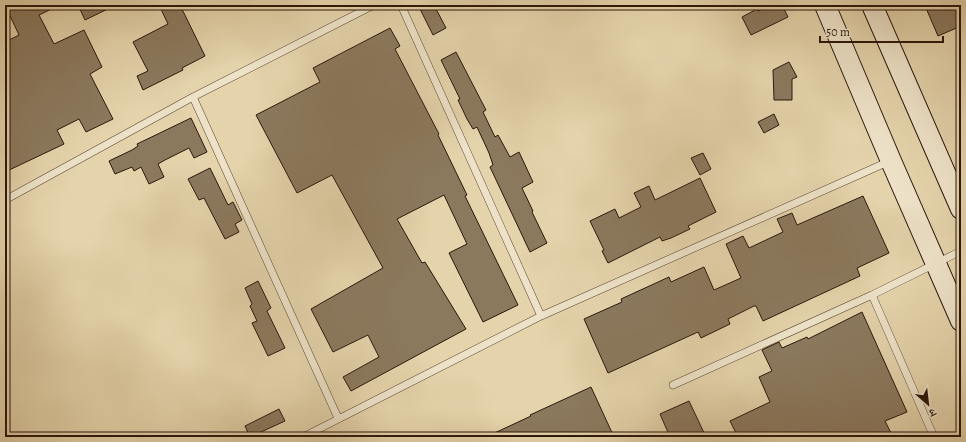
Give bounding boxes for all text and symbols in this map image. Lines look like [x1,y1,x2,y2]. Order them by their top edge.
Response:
scale bar [820,18,943,44]
text: 50 m [826,24,850,40]
north arrow [908,384,948,424]
text: उ [925,404,939,421]

